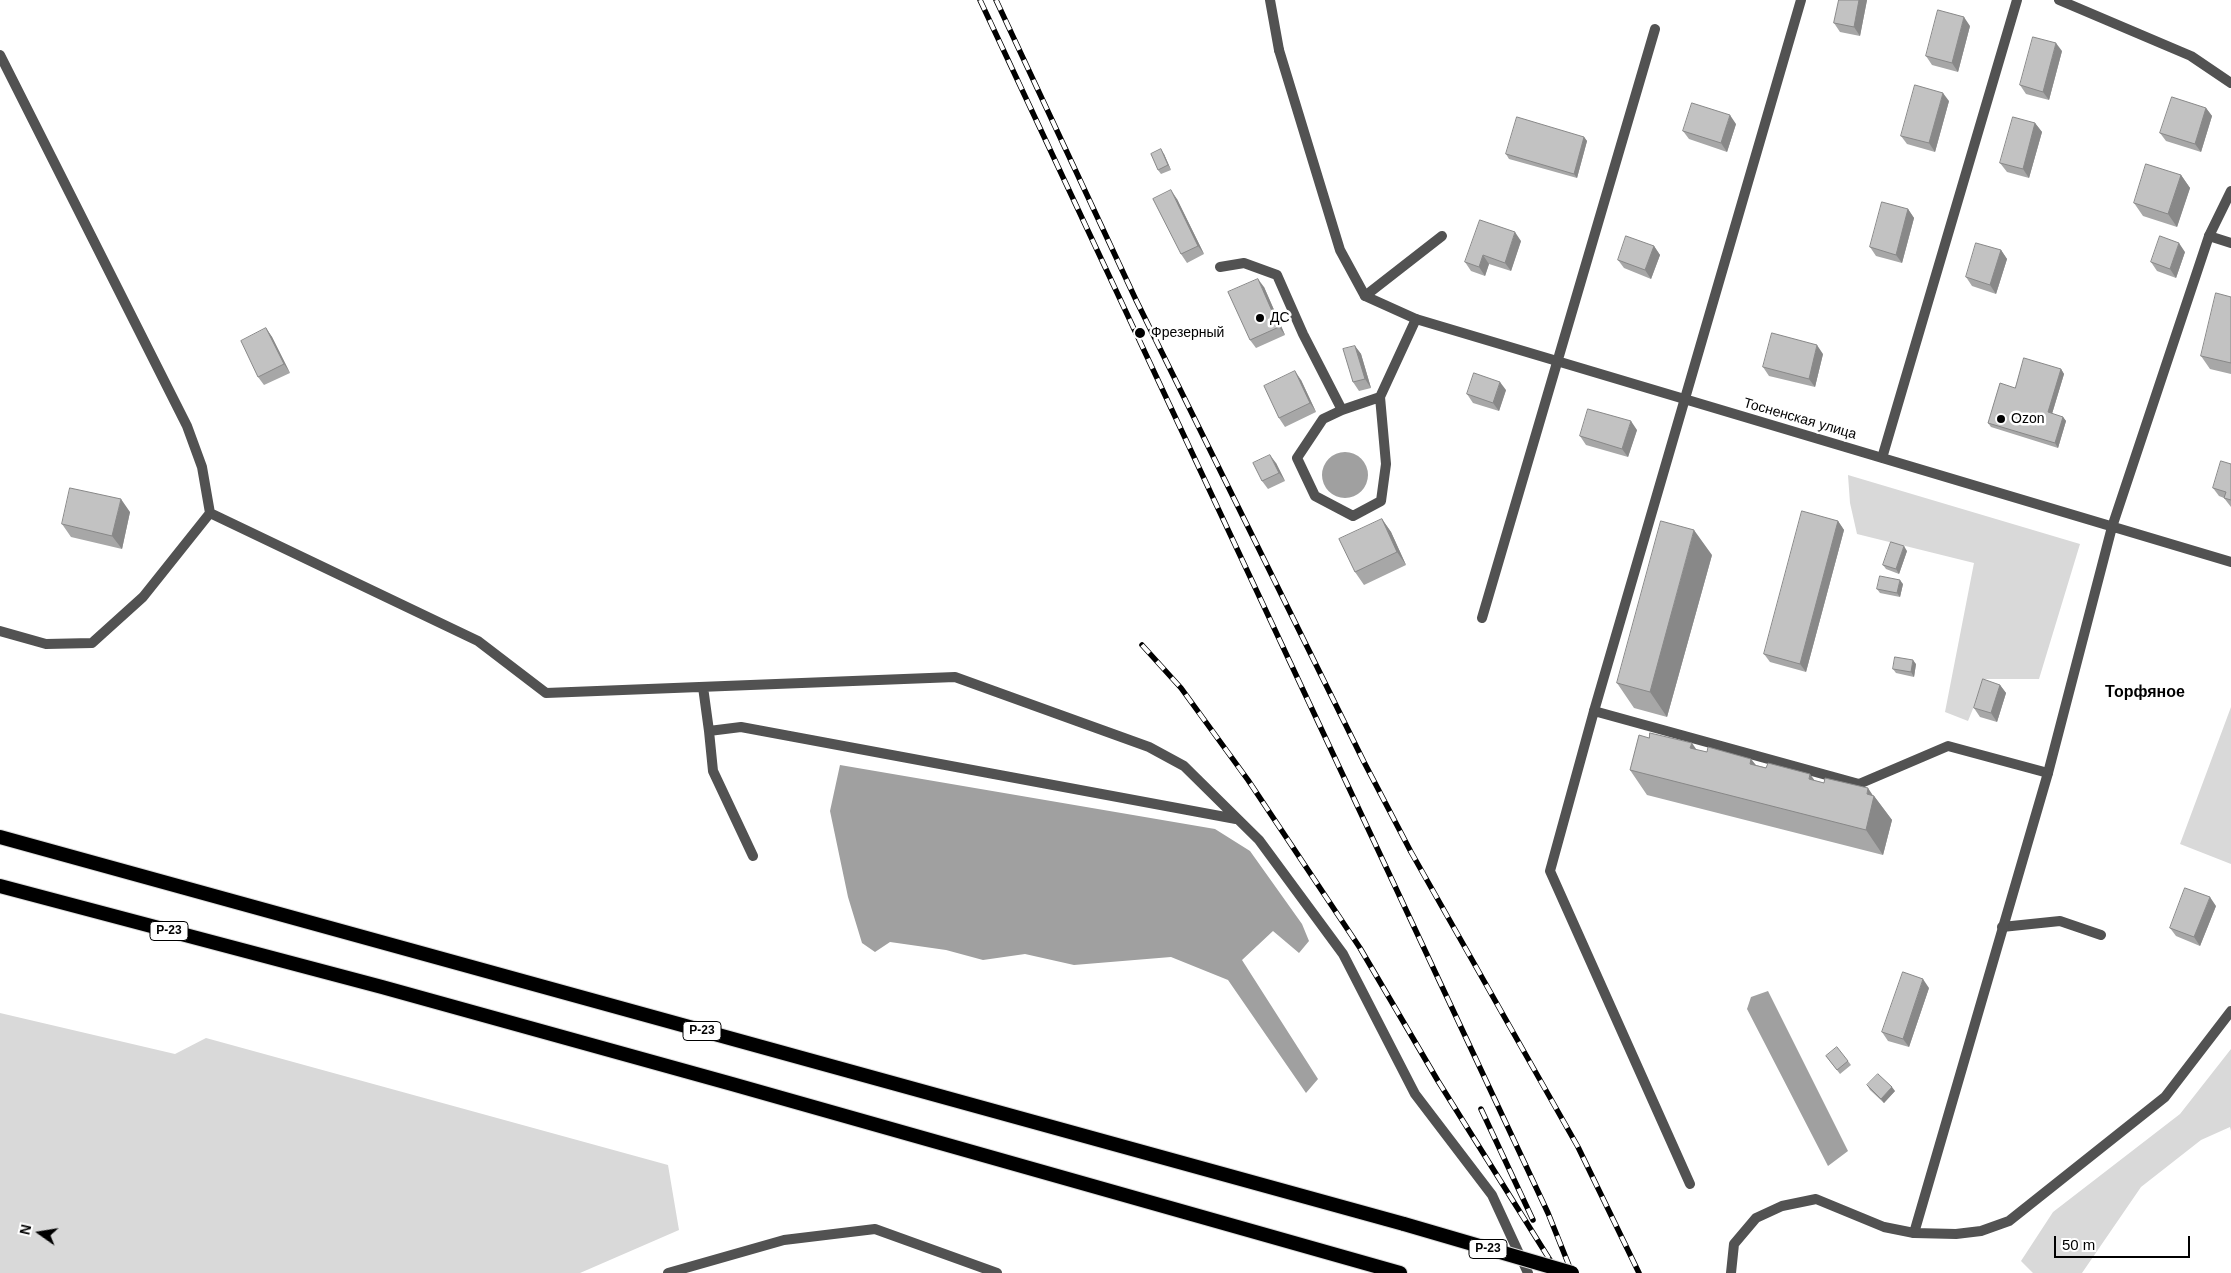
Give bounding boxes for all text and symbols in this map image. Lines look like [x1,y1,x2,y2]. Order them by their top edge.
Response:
place label: ДС [1270,310,1290,326]
marker: ДС [1254,312,1266,324]
place label: Фрезерный [1151,325,1224,341]
marker: Фрезерный [1133,326,1147,340]
street label: Тосненская улица [1742,395,1858,443]
place label: Ozon [2011,411,2044,427]
marker: Ozon [1995,413,2007,425]
district label: Торфяное [2105,683,2185,703]
road number: Р-23 [150,921,188,940]
road number: Р-23 [683,1021,721,1040]
north arrow [15,1208,65,1258]
text: N [16,1223,34,1236]
scale bar [2056,1226,2192,1258]
text: 50 m [2062,1236,2095,1253]
road number: Р-23 [1469,1240,1507,1258]

